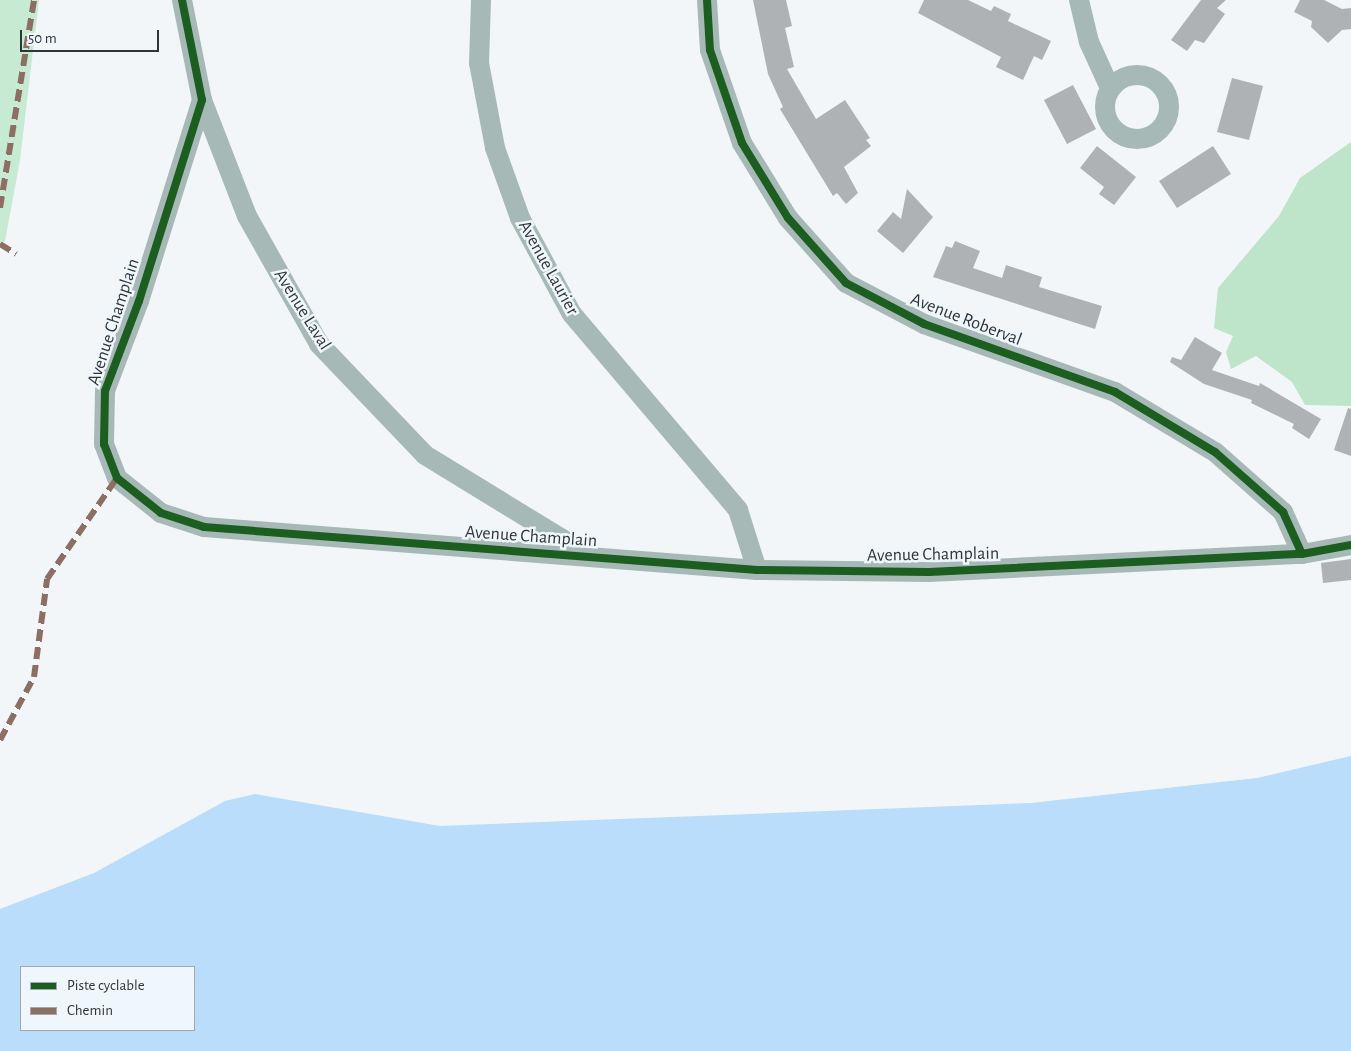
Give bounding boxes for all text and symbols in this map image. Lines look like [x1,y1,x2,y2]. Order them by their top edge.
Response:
scale bar [22,20,161,52]
text: 50 m [28,31,57,46]
street label: Avenue Laurier [513,217,583,319]
street label: Avenue Champlain [83,256,145,388]
street label: Avenue Laval [269,266,335,354]
street label: Avenue Roberval [907,289,1025,351]
street label: Avenue Champlain [464,522,598,552]
street label: Avenue Champlain [867,543,999,567]
legend [20,966,195,1031]
text: Piste cyclable [67,978,145,993]
text: Chemin [67,1003,113,1018]

